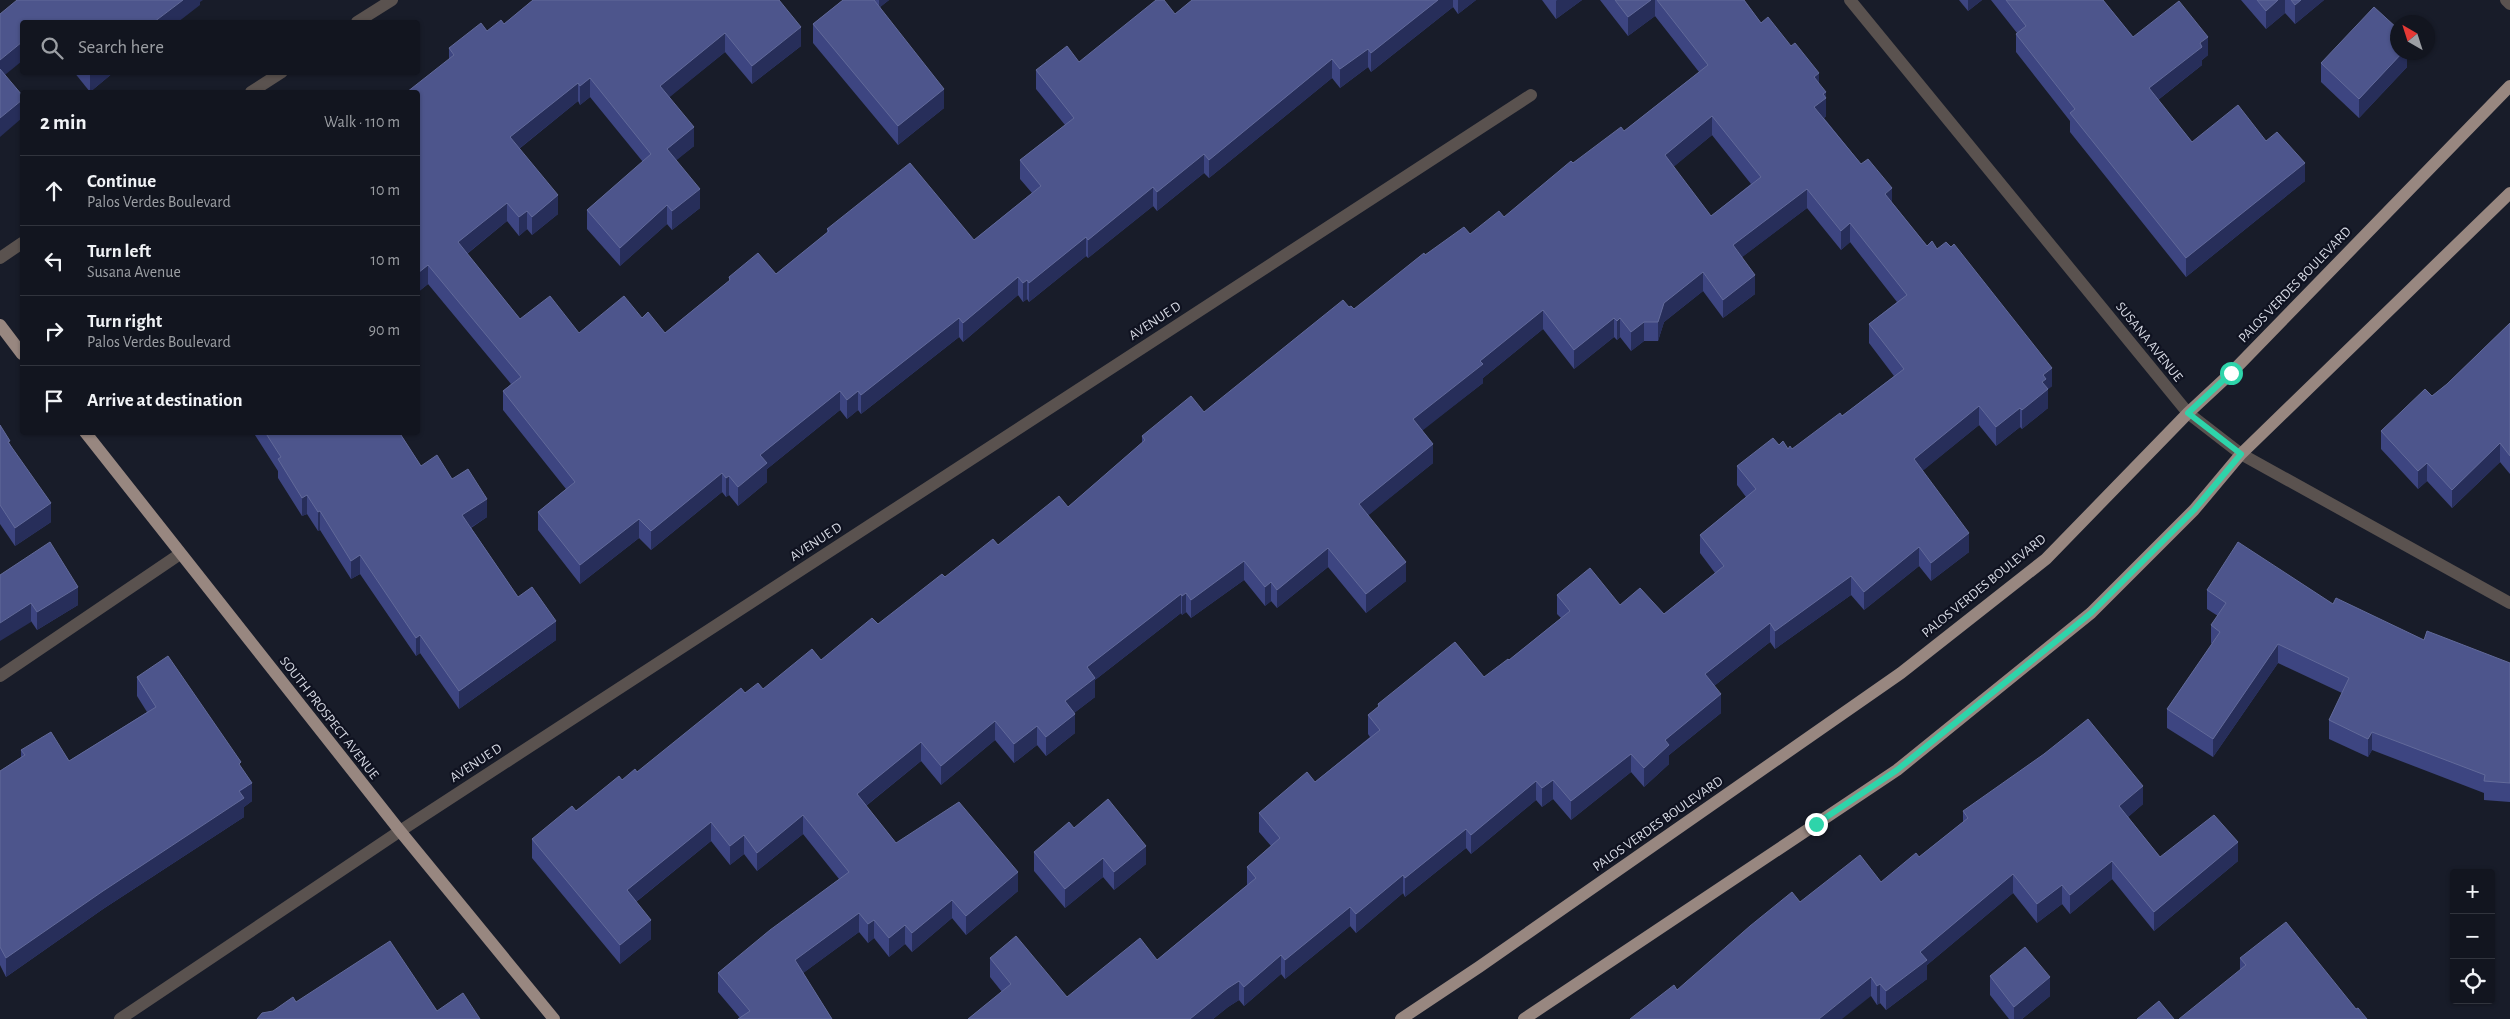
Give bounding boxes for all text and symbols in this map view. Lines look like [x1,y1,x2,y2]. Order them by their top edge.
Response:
north arrow [2390,15,2435,60]
search box [20,20,420,75]
icon: search [38,34,66,62]
text: Search here [78,38,164,57]
text: 2 min [40,112,87,133]
text: Walk · 110 m [324,114,400,130]
text: Continue [87,172,156,191]
icon: ahead [40,177,68,205]
text: 10 m [371,182,400,198]
text: Palos Verdes Boulevard [87,194,231,210]
street label: PALOS VERDES BOULEVARD [2236,224,2354,346]
text: Turn left [87,242,151,261]
icon: left [40,247,68,275]
text: 10 m [371,252,400,268]
text: Susana Avenue [87,264,181,280]
street label: AVENUE D [1127,299,1183,343]
street label: SUSANA AVENUE [2113,300,2185,384]
text: Turn right [87,312,162,331]
icon: right [40,317,68,345]
text: 90 m [369,322,400,338]
text: Palos Verdes Boulevard [87,334,231,350]
route start [2220,362,2243,385]
icon: arrive [40,387,68,415]
text: Arrive at destination [87,391,243,410]
street label: AVENUE D [788,520,844,564]
street label: PALOS VERDES BOULEVARD [1919,532,2049,640]
street label: SOUTH PROSPECT AVENUE [277,654,381,782]
street label: AVENUE D [448,741,504,785]
street label: PALOS VERDES BOULEVARD [1590,774,1726,874]
route end [1805,813,1828,836]
map controls [2450,869,2495,1004]
button: + [2450,869,2495,914]
button: − [2450,914,2495,959]
button: locate [2450,959,2495,1004]

